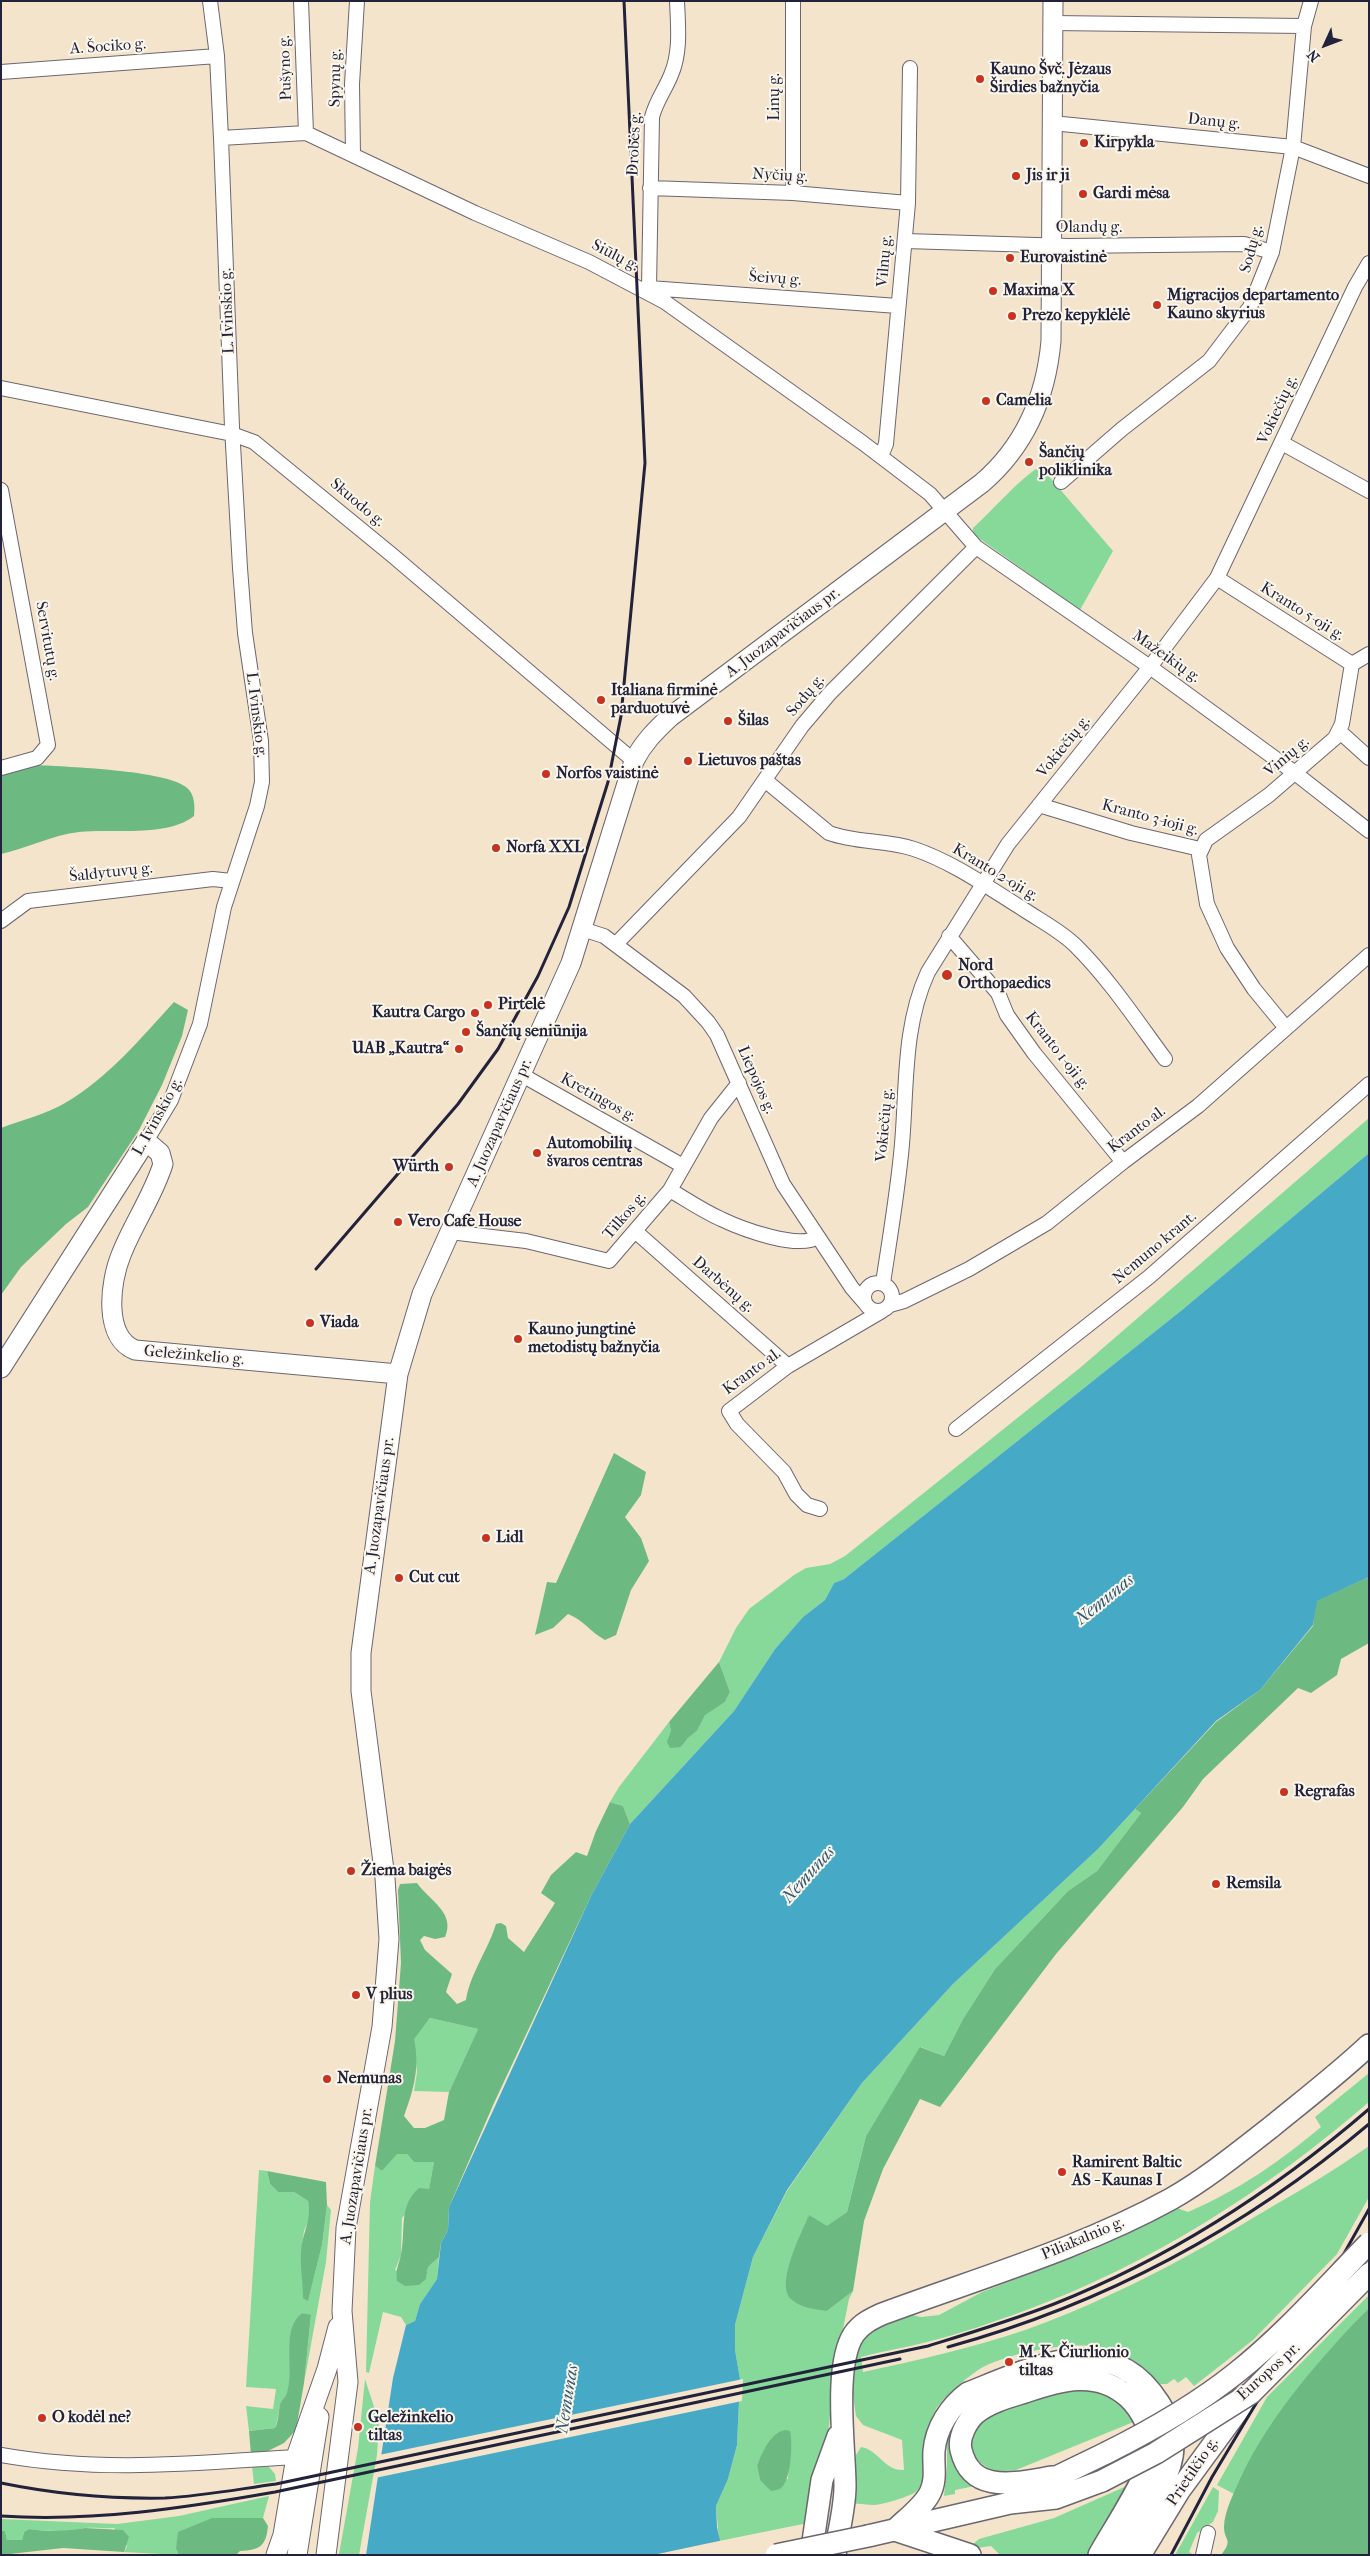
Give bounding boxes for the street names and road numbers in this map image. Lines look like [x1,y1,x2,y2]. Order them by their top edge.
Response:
street label: A. Šociko g. [69,35,147,59]
street label: Pušyno g. [275,35,297,101]
street label: Spynų g. [326,49,346,107]
street label: Linų g. [765,73,785,121]
street label: Danų g. [1187,110,1241,134]
street label: Drobės g. [624,111,646,177]
street label: Nyčių g. [752,165,808,187]
street label: Olandų g. [1056,218,1122,238]
street label: Sodų g. [1236,223,1268,275]
street label: Vilnų g. [873,234,897,288]
street label: Siūlų g. [588,236,642,276]
street label: L. Ivinskio g. [217,268,239,354]
street label: Šeivų g. [748,268,802,290]
street label: Vokiečių g. [1254,372,1302,448]
street label: Skuodo g. [326,475,388,531]
street label: Kranto 5-oji g. [1257,579,1347,645]
street label: A. Juozapavičiaus pr. [722,584,844,682]
street label: Servitutų g. [31,600,63,682]
street label: Mažeikių g. [1128,627,1204,687]
street label: L. Ivinskio g. [241,671,271,759]
street label: Sodų g. [783,671,829,721]
street label: Vokiečių g. [1033,712,1095,782]
street label: Vinių g. [1260,733,1314,781]
street label: Kranto 3-ioji g. [1099,796,1201,840]
street label: Kranto 2-oji g. [949,840,1041,906]
street label: Šaldytuvų g. [68,859,154,887]
street label: Kranto 1-oji g. [1020,1008,1094,1094]
street label: Liepojos g. [733,1043,779,1117]
street label: A. Juozapavičiaus pr. [463,1056,537,1190]
street label: Kretingos g. [557,1069,639,1127]
street label: L. Ivinskio g. [129,1075,187,1159]
street label: Vokiečių g. [872,1087,898,1163]
street label: Kranto al. [1104,1102,1170,1158]
street label: Tilkos g. [599,1188,651,1244]
street label: Nemuno krant. [1109,1207,1201,1289]
street label: Darbėnų g. [688,1253,758,1317]
street label: Geležinkelio g. [143,1342,245,1370]
street label: Kranto al. [719,1344,785,1400]
street label: A. Juozapavičiaus pr. [361,1436,399,1576]
street label: A. Juozapavičiaus pr. [337,2106,377,2246]
street label: Piliakalnio g. [1039,2213,1127,2265]
street label: Europos pr. [1234,2339,1304,2405]
street label: Prietilčio g. [1163,2434,1223,2510]

